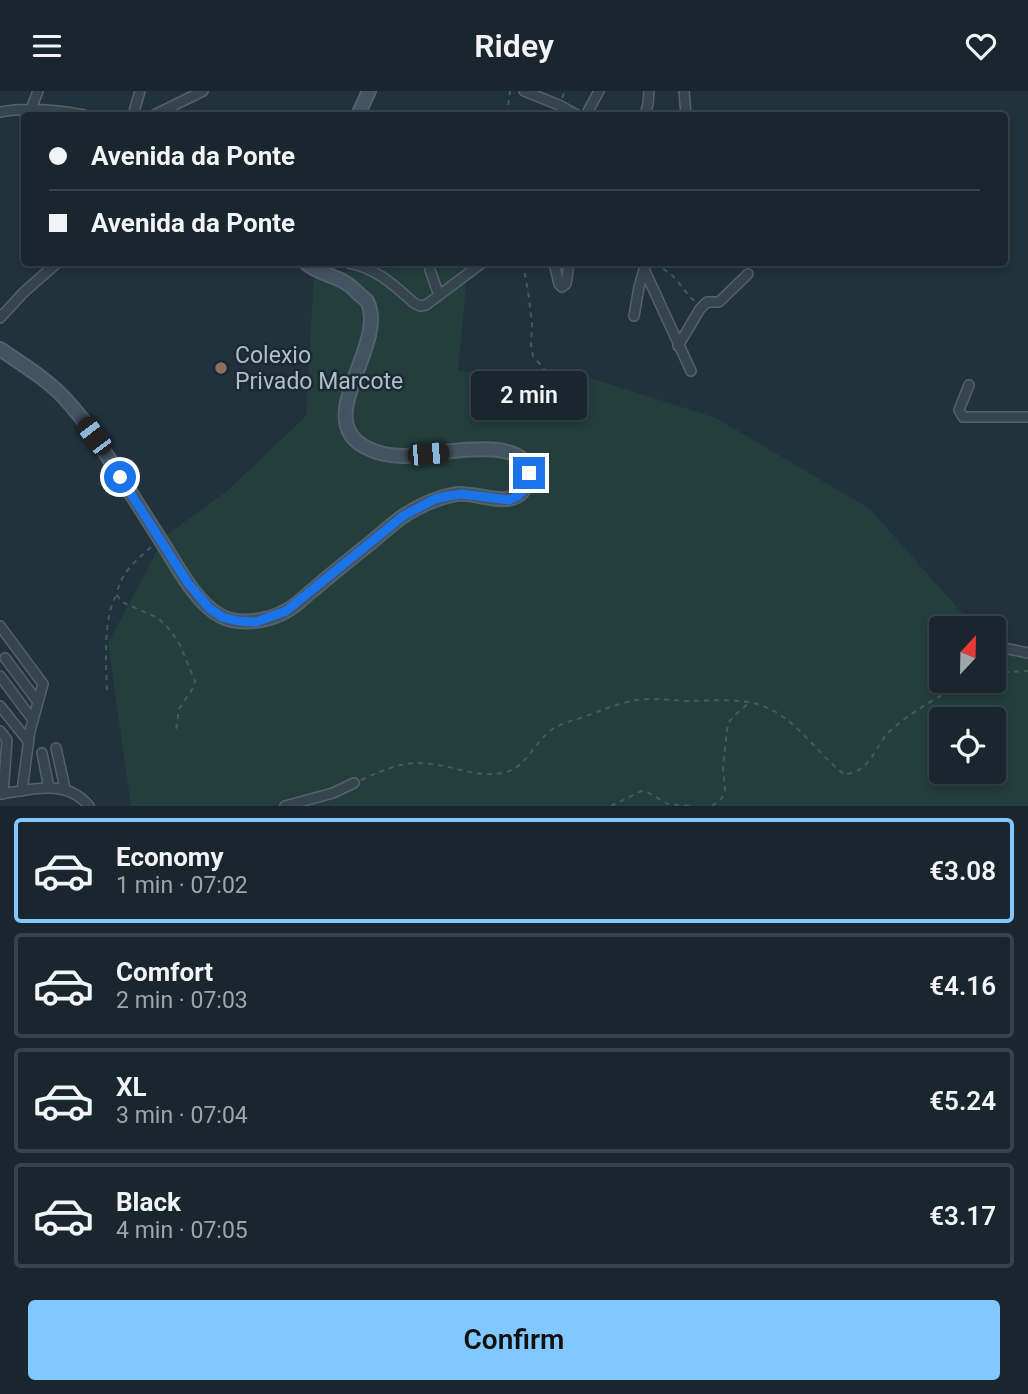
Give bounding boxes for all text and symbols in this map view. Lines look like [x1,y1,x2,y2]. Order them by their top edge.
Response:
icon: menu [28,27,66,65]
text: Ridey [474,27,554,65]
icon: heart [962,27,1000,65]
text: Avenida da Ponte [91,141,295,171]
text: Avenida da Ponte [91,208,295,238]
place label: Colexio Privado Marcote [235,342,403,395]
marker: Colexio Privado Marcote [213,360,229,376]
callout: 2 min [471,371,587,421]
text: 2 min [500,382,558,409]
car [73,413,116,459]
car [407,442,450,466]
route end [513,457,545,489]
route start [104,461,136,493]
north arrow [929,616,1006,693]
map controls [929,616,1006,784]
button: locate [929,707,1006,784]
icon: car [32,839,95,902]
text: Economy [116,842,223,872]
text: €3.08 [929,856,996,886]
text: 1 min · 07:02 [116,872,248,899]
icon: car [32,954,95,1017]
text: Comfort [116,957,213,987]
text: €4.16 [929,971,996,1001]
text: 2 min · 07:03 [116,987,248,1014]
icon: car [32,1069,95,1132]
text: XL [116,1072,147,1102]
text: €5.24 [929,1086,996,1116]
text: 3 min · 07:04 [116,1102,248,1129]
icon: car [32,1184,95,1247]
text: Black [116,1187,181,1217]
text: €3.17 [929,1201,996,1231]
text: 4 min · 07:05 [116,1217,248,1244]
button: Confirm [28,1300,1000,1380]

